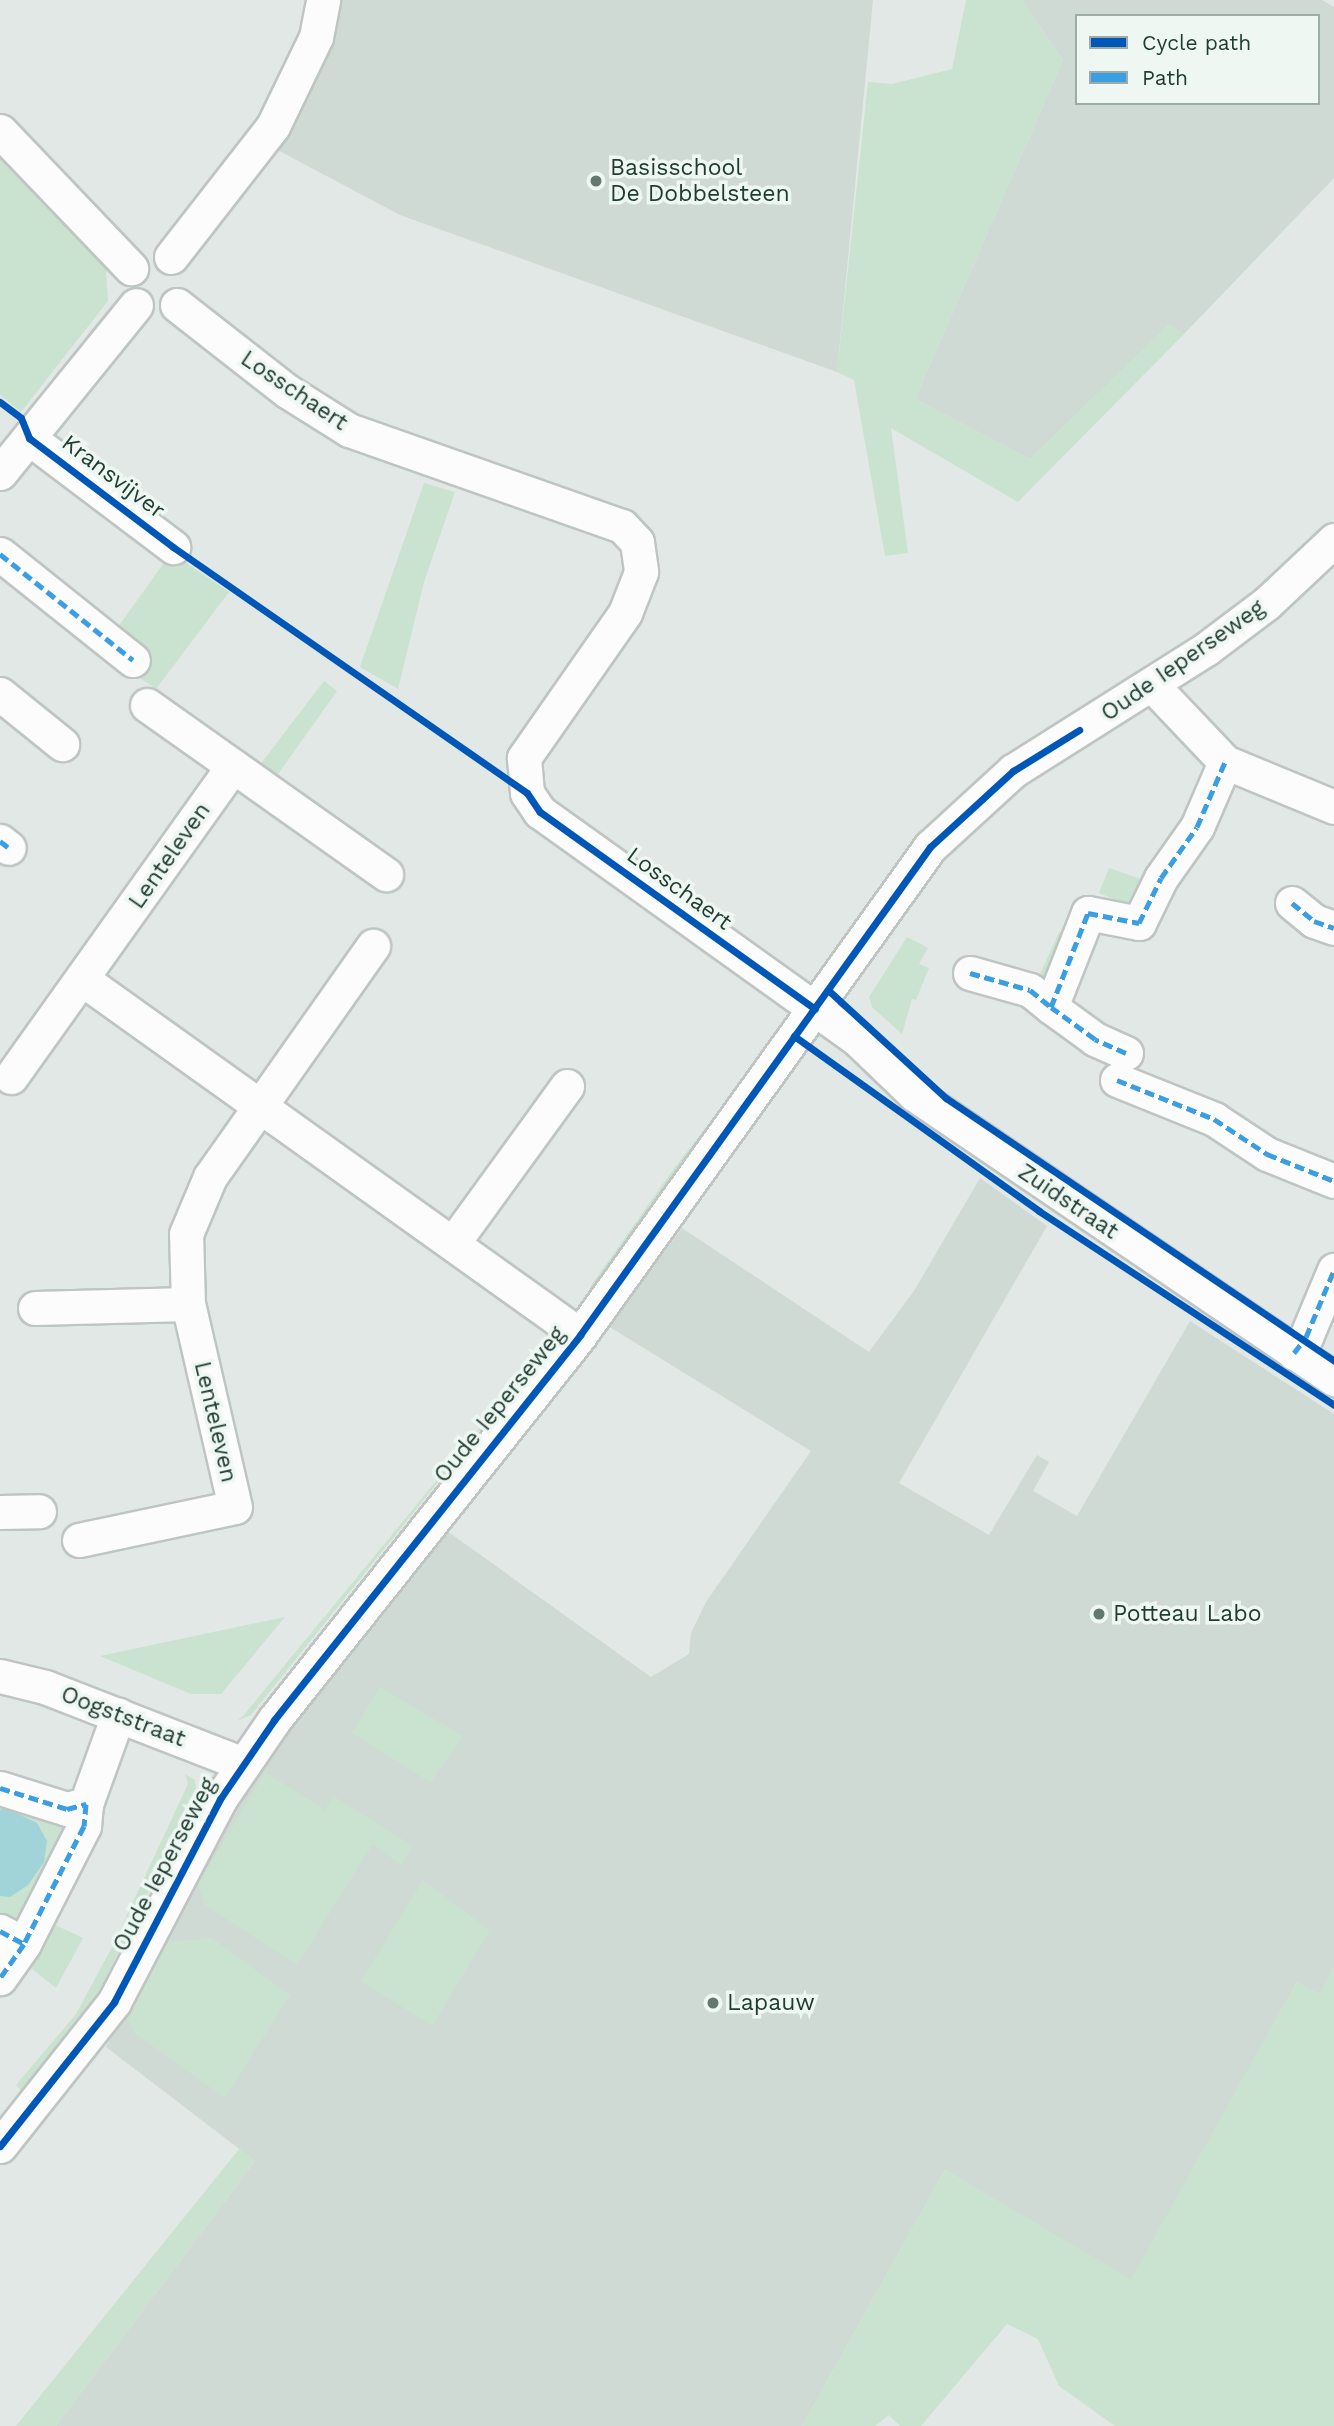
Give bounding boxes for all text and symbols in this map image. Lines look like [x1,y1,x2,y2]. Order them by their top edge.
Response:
legend [1075,14,1320,105]
text: Cycle path [1142,30,1251,55]
text: Path [1142,65,1188,90]
place label: Basisschool De Dobbelsteen [610,154,790,208]
marker: Basisschool De Dobbelsteen [588,173,604,189]
street label: Losschaert [235,345,353,437]
street label: Kransvijver [56,429,170,525]
street label: Oude Ieperseweg [1096,594,1270,728]
street label: Lenteleven [123,798,217,914]
street label: Losschaert [621,842,737,936]
street label: Zuidstraat [1013,1158,1123,1246]
street label: Oude Ieperseweg [429,1321,571,1489]
street label: Lenteleven [188,1359,242,1485]
place label: Potteau Labo [1113,1600,1262,1628]
marker: Potteau Labo [1091,1606,1107,1622]
street label: Oogststraat [57,1681,189,1753]
street label: Oude Ieperseweg [108,1773,222,1957]
place label: Lapauw [727,1989,815,2017]
marker: Lapauw [705,1995,721,2011]

